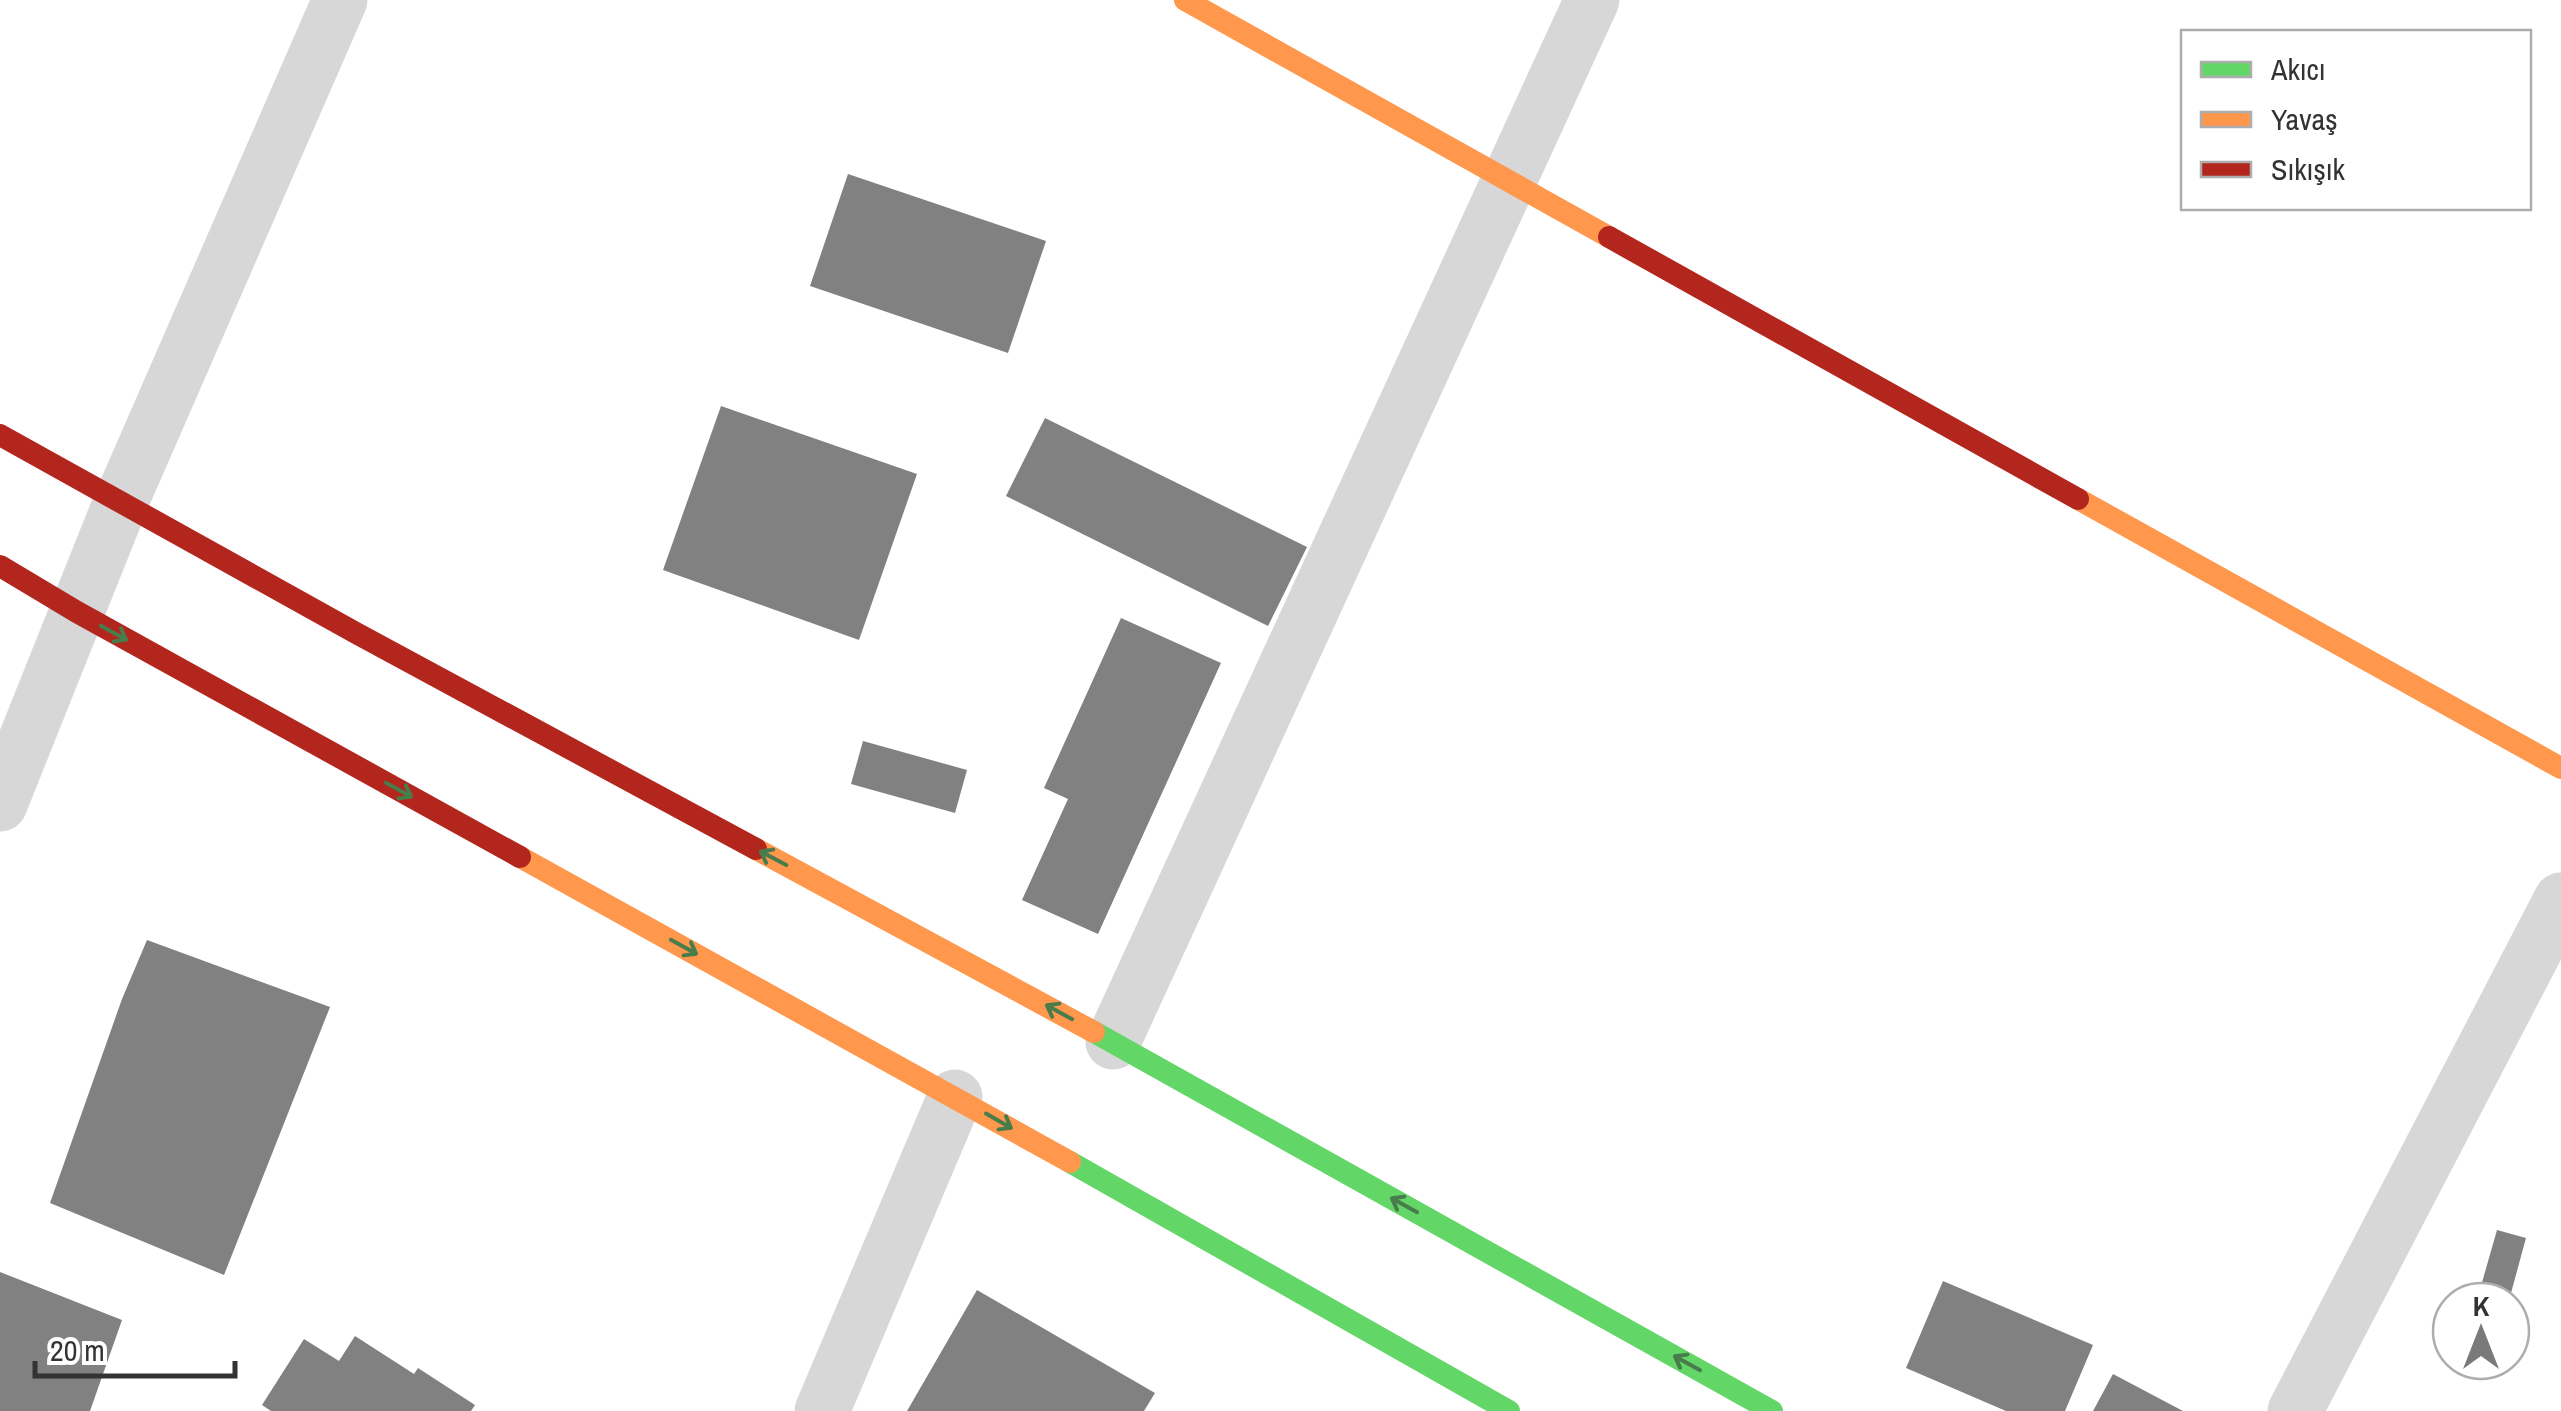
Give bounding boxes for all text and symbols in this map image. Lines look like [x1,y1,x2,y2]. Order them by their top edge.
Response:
legend [2181,30,2531,210]
text: Akıcı [2270,49,2326,89]
text: Yavaş [2271,99,2338,139]
text: Sıkışık [2271,149,2346,189]
one-way arrow [99,624,129,644]
one-way arrow [384,781,413,800]
one-way arrow [758,848,788,867]
one-way arrow [668,938,698,957]
one-way arrow [1044,1002,1074,1022]
one-way arrow [983,1112,1013,1132]
one-way arrow [1389,1194,1419,1214]
north arrow [2431,1281,2531,1381]
text: K [2473,1287,2490,1325]
scale bar [35,1316,235,1378]
text: 20 m [50,1330,105,1370]
one-way arrow [1673,1353,1703,1373]

